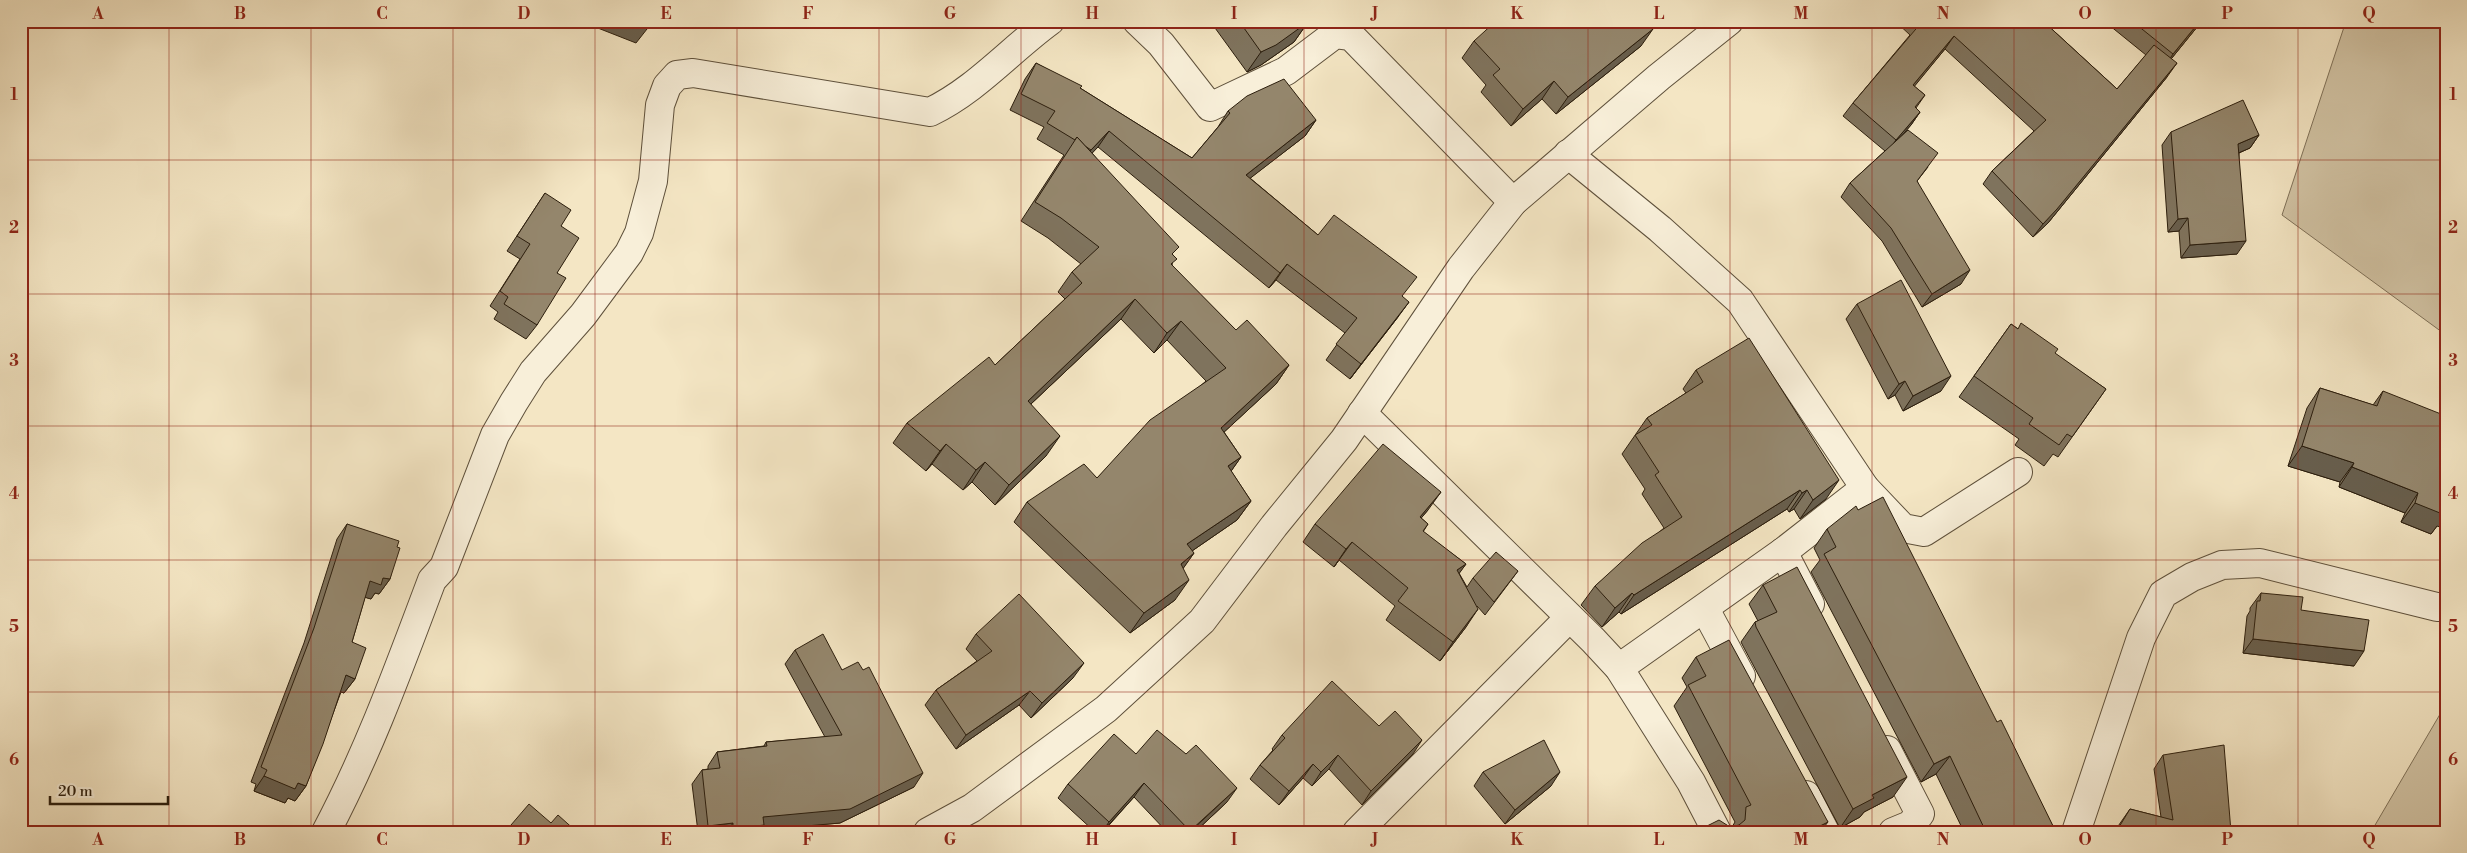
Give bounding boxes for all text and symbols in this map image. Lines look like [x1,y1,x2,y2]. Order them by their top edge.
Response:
text: A [91,4,104,24]
text: B [234,4,246,24]
text: C [376,4,388,24]
text: D [518,4,531,24]
text: E [660,4,672,24]
text: F [802,4,814,24]
text: G [944,4,957,24]
text: H [1085,4,1099,24]
text: I [1231,4,1237,24]
text: J [1370,4,1378,24]
text: K [1511,4,1525,24]
text: L [1654,4,1665,24]
text: M [1794,4,1809,24]
text: N [1937,4,1950,24]
text: O [2078,4,2092,24]
text: P [2221,4,2233,24]
text: Q [2362,4,2376,24]
text: 1 [10,85,18,105]
text: 1 [2449,85,2457,105]
text: 2 [9,218,19,238]
text: 2 [2448,218,2458,238]
text: 3 [9,351,19,371]
text: 3 [2448,351,2458,371]
text: 4 [9,484,20,504]
text: 4 [2448,484,2459,504]
text: 5 [9,617,19,637]
text: 5 [2448,617,2458,637]
text: 6 [9,750,19,770]
text: 6 [2448,750,2458,770]
scale bar [50,773,168,805]
text: 20 m [58,782,93,801]
text: A [91,830,104,850]
text: B [234,830,246,850]
text: C [376,830,388,850]
text: D [518,830,531,850]
text: E [660,830,672,850]
text: F [802,830,814,850]
text: G [944,830,957,850]
text: H [1085,830,1099,850]
text: I [1231,830,1237,850]
text: J [1370,830,1378,850]
text: K [1511,830,1525,850]
text: L [1654,830,1665,850]
text: M [1794,830,1809,850]
text: N [1937,830,1950,850]
text: O [2078,830,2092,850]
text: P [2221,830,2233,850]
text: Q [2362,830,2376,850]

